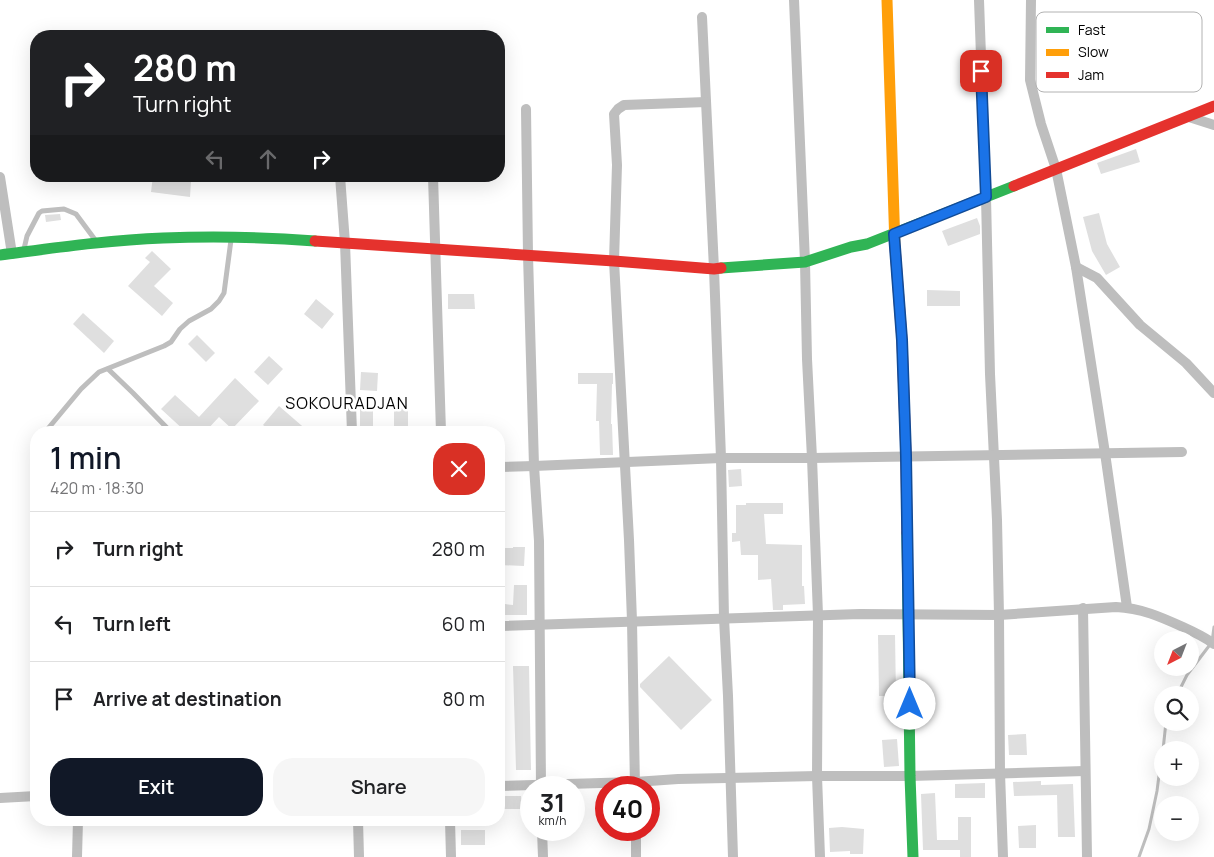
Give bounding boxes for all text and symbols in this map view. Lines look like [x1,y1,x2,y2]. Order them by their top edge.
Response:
legend [1036,12,1202,92]
text: Fast [1078,20,1106,39]
text: Slow [1078,42,1109,61]
text: 280 m [133,44,237,92]
icon: right [50,50,115,115]
pin [960,50,1002,92]
icon: arrive [967,57,995,85]
text: Jam [1078,65,1104,84]
text: Turn right [133,89,231,119]
icon: left [201,145,229,173]
icon: ahead [254,145,282,173]
icon: right [307,145,335,173]
district label: SOKOURADJAN [285,392,409,414]
text: 1 min [50,437,122,478]
button: close [433,443,485,495]
text: 420 m · 18:30 [50,477,144,499]
icon: right [50,535,78,563]
text: Turn right [93,536,183,562]
text: 280 m [432,536,485,562]
icon: left [50,610,78,638]
text: Turn left [93,611,171,637]
text: 60 m [442,611,485,637]
north arrow [1154,631,1199,676]
map controls [1154,631,1199,841]
position arrow [883,677,935,729]
icon: arrive [50,685,78,713]
text: Arrive at destination [93,686,282,712]
text: 80 m [442,686,485,712]
button: search [1154,686,1199,731]
button: + [1154,741,1199,786]
button: Exit [50,758,263,816]
button: Share [273,758,485,816]
speed limit sign: 40 [595,776,660,841]
text: 31 [540,785,565,820]
button: − [1154,796,1199,841]
text: km/h [539,812,566,829]

